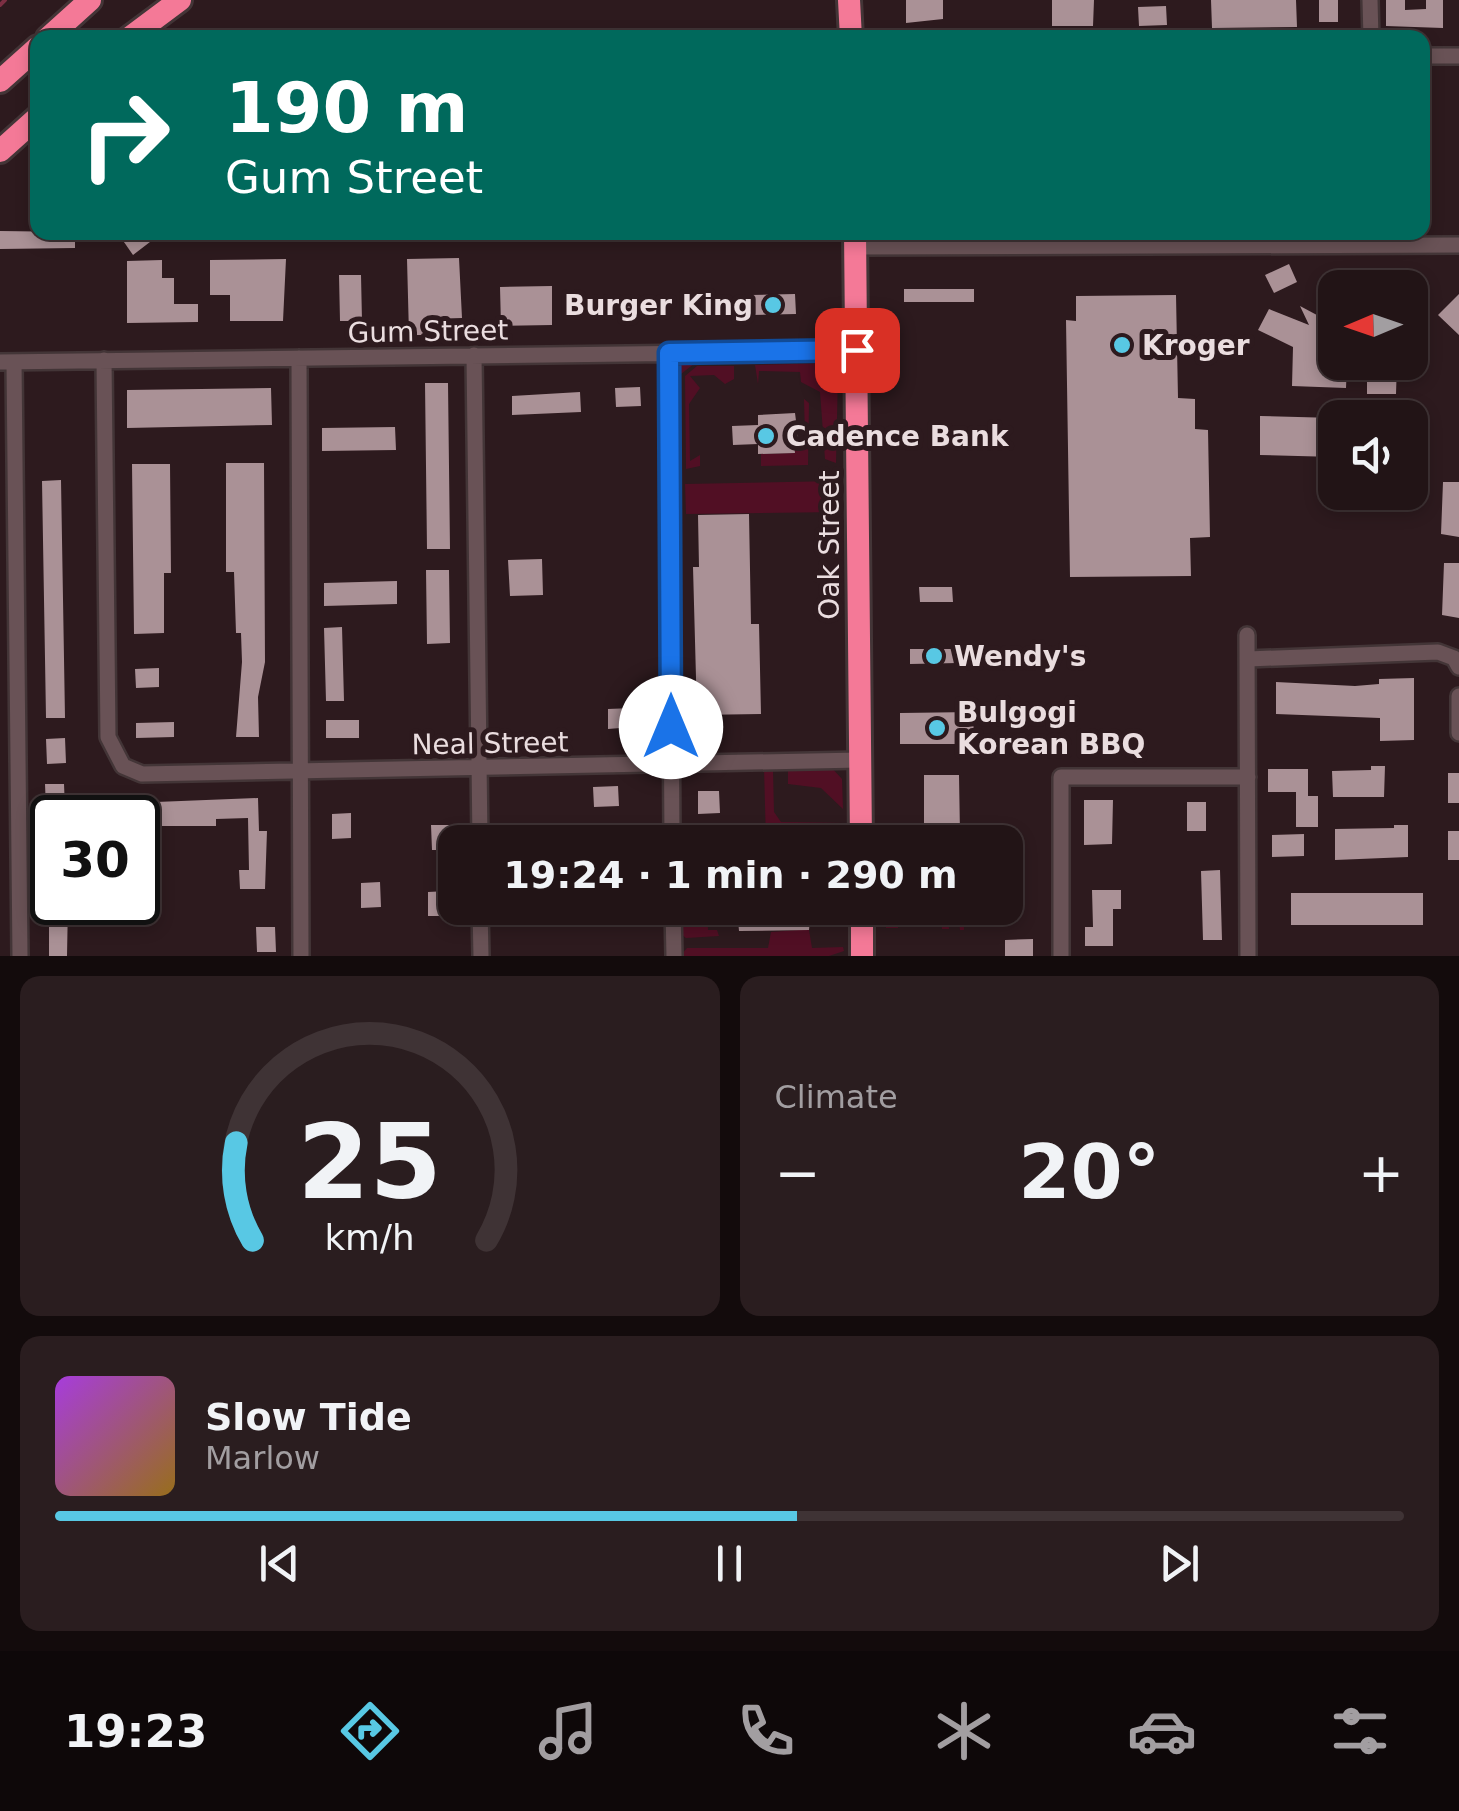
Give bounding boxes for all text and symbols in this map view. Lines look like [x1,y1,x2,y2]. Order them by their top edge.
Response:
text: 190 m [225,67,468,149]
icon: right [60,70,190,200]
text: Gum Street [225,151,483,204]
north arrow [1318,270,1428,380]
map controls [1318,270,1428,510]
place label: Burger King [564,289,753,322]
marker: Burger King [762,294,784,316]
pin [815,308,900,393]
street label: Gum Street [347,314,509,349]
icon: arrive [830,323,885,378]
place label: Kroger [1142,329,1250,362]
marker: Kroger [1111,334,1133,356]
button: sound [1318,400,1428,510]
place label: Cadence Bank [786,420,1010,453]
marker: Cadence Bank [755,425,777,447]
street label: Oak Street [813,470,846,620]
place label: Wendy's [954,640,1086,673]
marker: Wendy's [923,645,945,667]
position arrow [619,675,723,779]
place label: Bulgogi Korean BBQ [957,696,1145,761]
marker: Bulgogi Korean BBQ [926,717,948,739]
street label: Neal Street [411,726,569,761]
speed limit sign: 30 [30,795,160,925]
text: 19:24 · 1 min · 290 m [503,853,958,897]
text: Climate [775,1078,898,1116]
text: 25 [297,1101,442,1223]
text: 20° [1018,1128,1160,1216]
text: − [775,1141,821,1205]
text: + [1358,1141,1404,1205]
text: km/h [325,1217,415,1258]
text: Slow Tide [205,1395,412,1439]
text: Marlow [205,1439,320,1477]
icon: previous [252,1536,307,1591]
icon: pause [702,1536,757,1591]
icon: next [1152,1536,1207,1591]
icon: directions [335,1696,405,1766]
icon: music [533,1696,603,1766]
icon: phone [731,1696,801,1766]
icon: climate [929,1696,999,1766]
icon: car [1127,1696,1197,1766]
icon: filters [1325,1696,1395,1766]
text: 19:23 [64,1705,207,1758]

